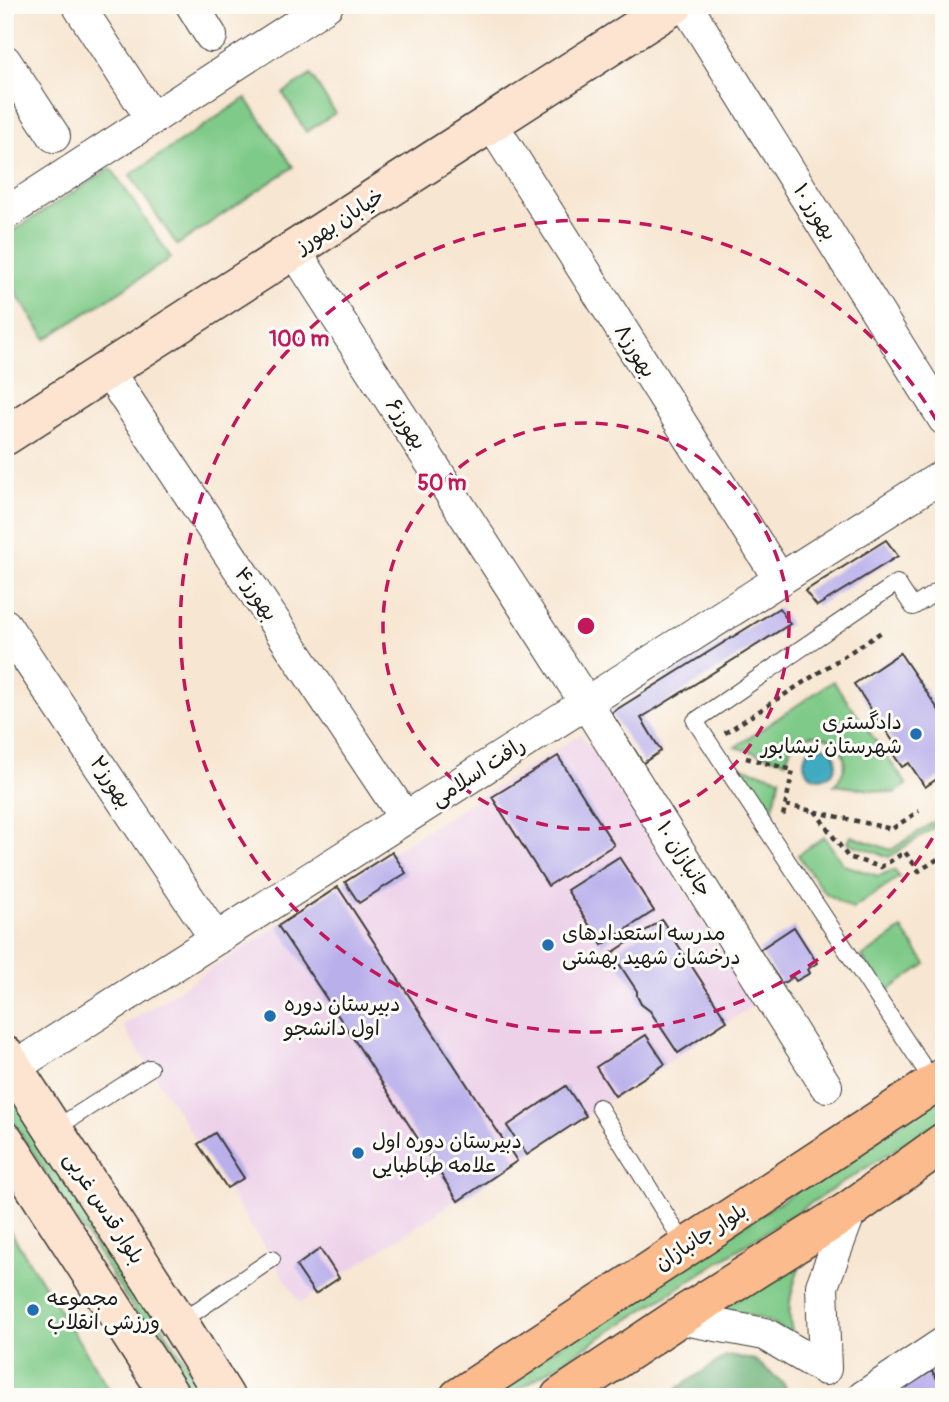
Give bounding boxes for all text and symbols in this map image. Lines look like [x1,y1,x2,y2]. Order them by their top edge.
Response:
street label: بهورز ۱۰ [787,178,843,246]
street label: خیابان بهورز [289,182,389,261]
street label: بهورز۸ [608,319,662,383]
text: 100 m [269,326,329,353]
street label: بهورز۶ [379,393,433,455]
text: 50 m [418,470,467,497]
street label: بهورز۴ [228,562,284,626]
centre of rings [574,614,598,638]
place label: دادگستری شهرستان نیشابور [759,709,902,760]
marker: دادگستری شهرستان نیشابور [908,726,924,742]
street label: رافت اسلامی [426,731,530,813]
street label: بهورز۲ [84,750,138,814]
street label: جانبازان ۱۰ [650,816,718,902]
place label: مدرسه استعدادهای درخشان شهید بهشتی [562,920,741,971]
marker: مدرسه استعدادهای درخشان شهید بهشتی [540,937,556,953]
place label: دبیرستان دوره اول دانشجو [283,991,400,1042]
marker: دبیرستان دوره اول دانشجو [262,1008,278,1024]
place label: دبیرستان دوره اول علامه طباطبایی [372,1128,522,1179]
marker: دبیرستان دوره اول علامه طباطبایی [350,1145,366,1161]
street label: بلوار قدس غربی [58,1147,150,1269]
street label: بلوار جانبازان [650,1197,752,1277]
place label: مجموعه ورزشی انقلاب [47,1285,160,1336]
marker: مجموعه ورزشی انقلاب [25,1302,41,1318]

